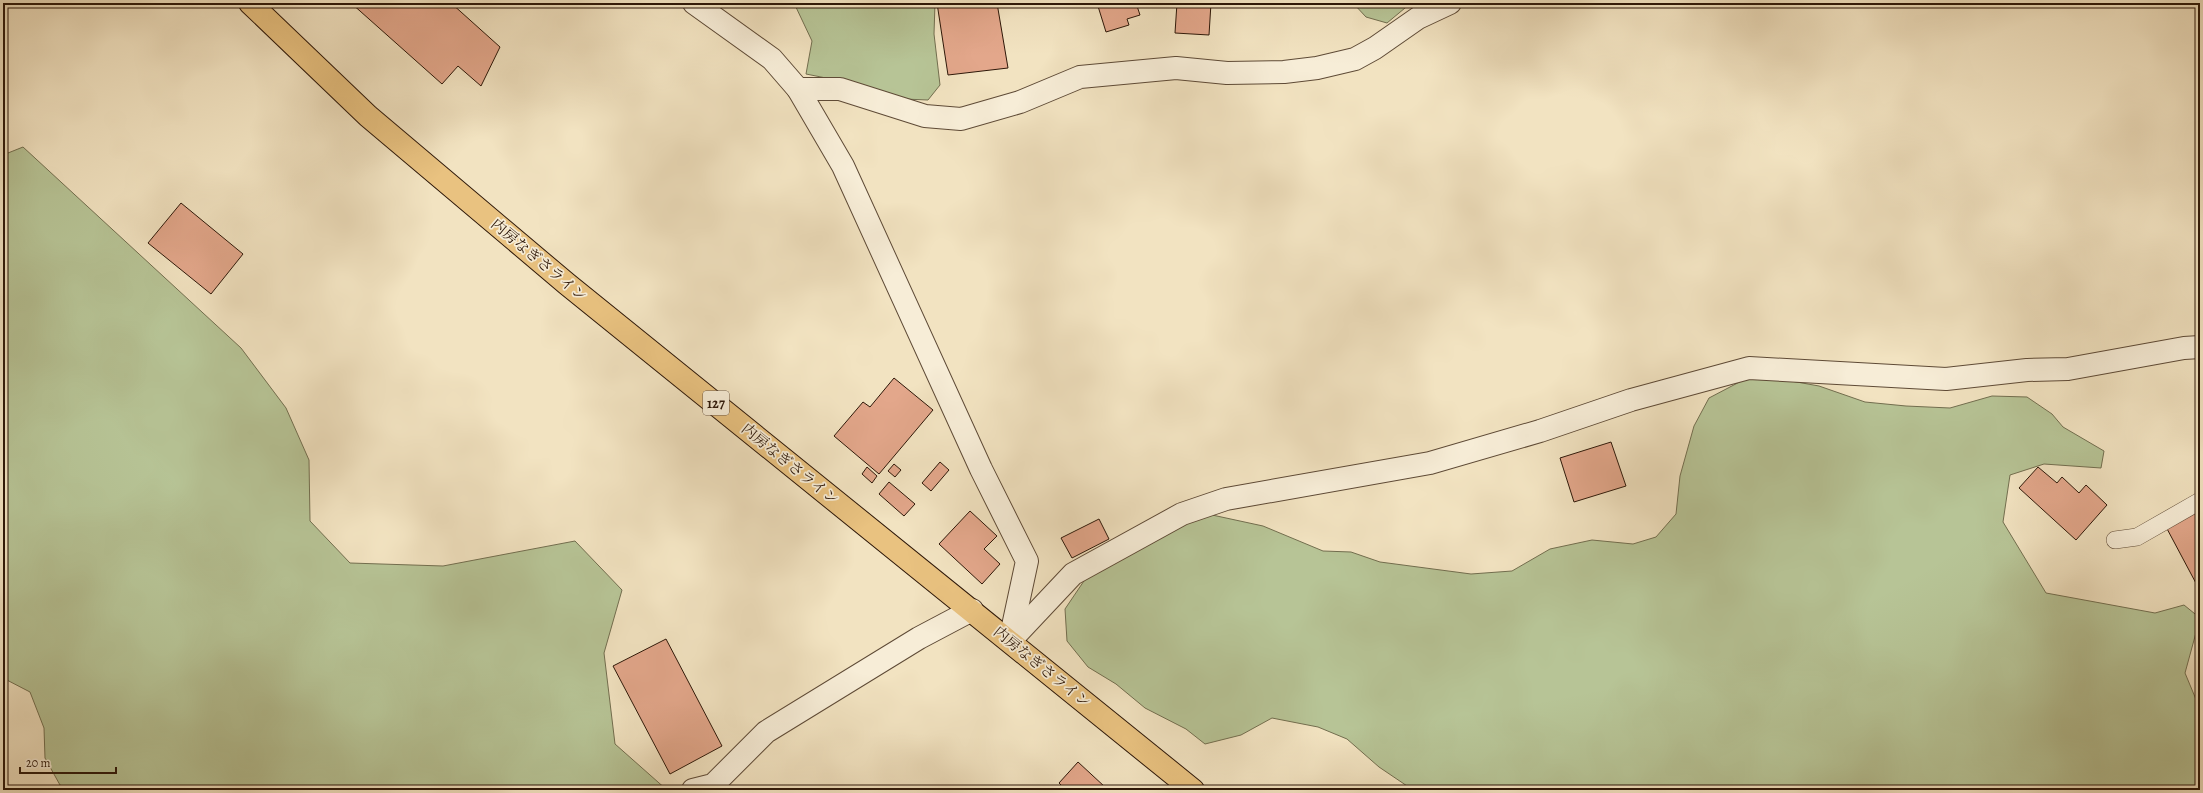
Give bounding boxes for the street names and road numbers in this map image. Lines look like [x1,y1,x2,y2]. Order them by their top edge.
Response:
street label: 内房なぎさライン [487,214,591,306]
road number: 127 [703,391,729,415]
street label: 内房なぎさライン [737,419,843,509]
street label: 内房なぎさライン [989,622,1095,712]

